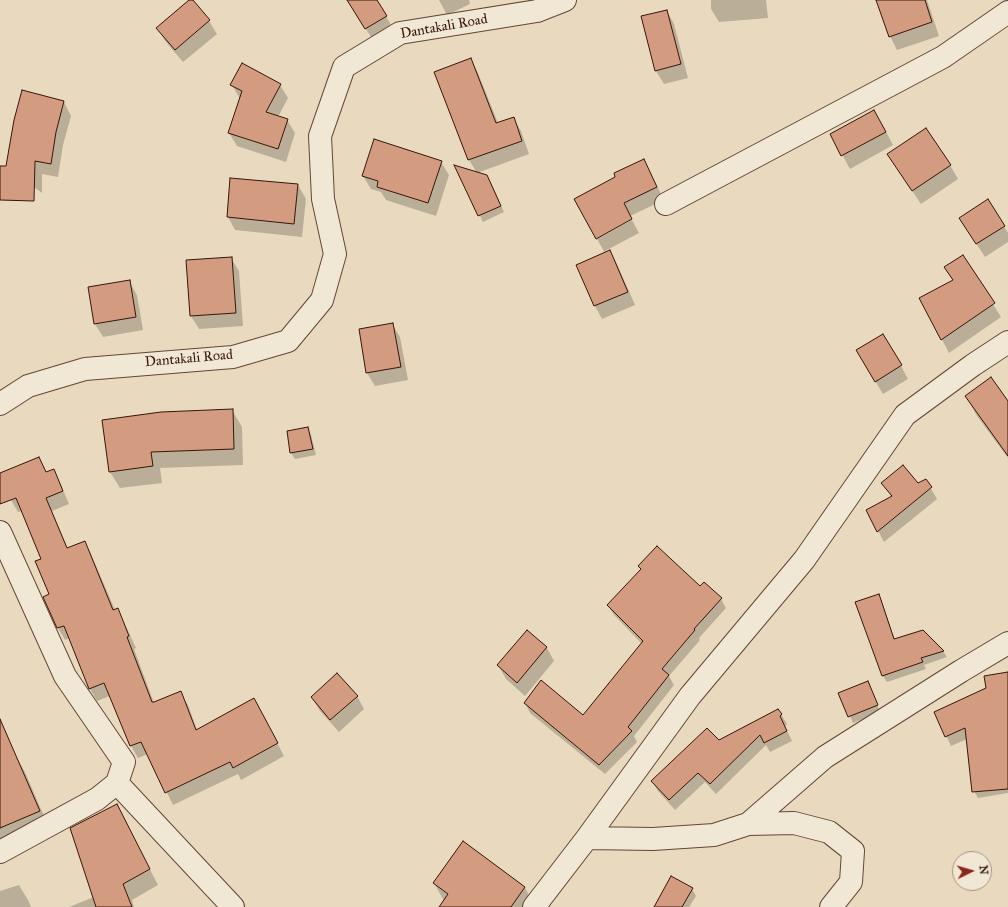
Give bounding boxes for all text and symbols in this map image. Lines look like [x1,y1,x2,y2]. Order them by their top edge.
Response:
street label: Dantakali Road [399,11,489,43]
street label: Dantakali Road [144,347,234,371]
north arrow [952,851,992,891]
text: N [977,865,990,875]

